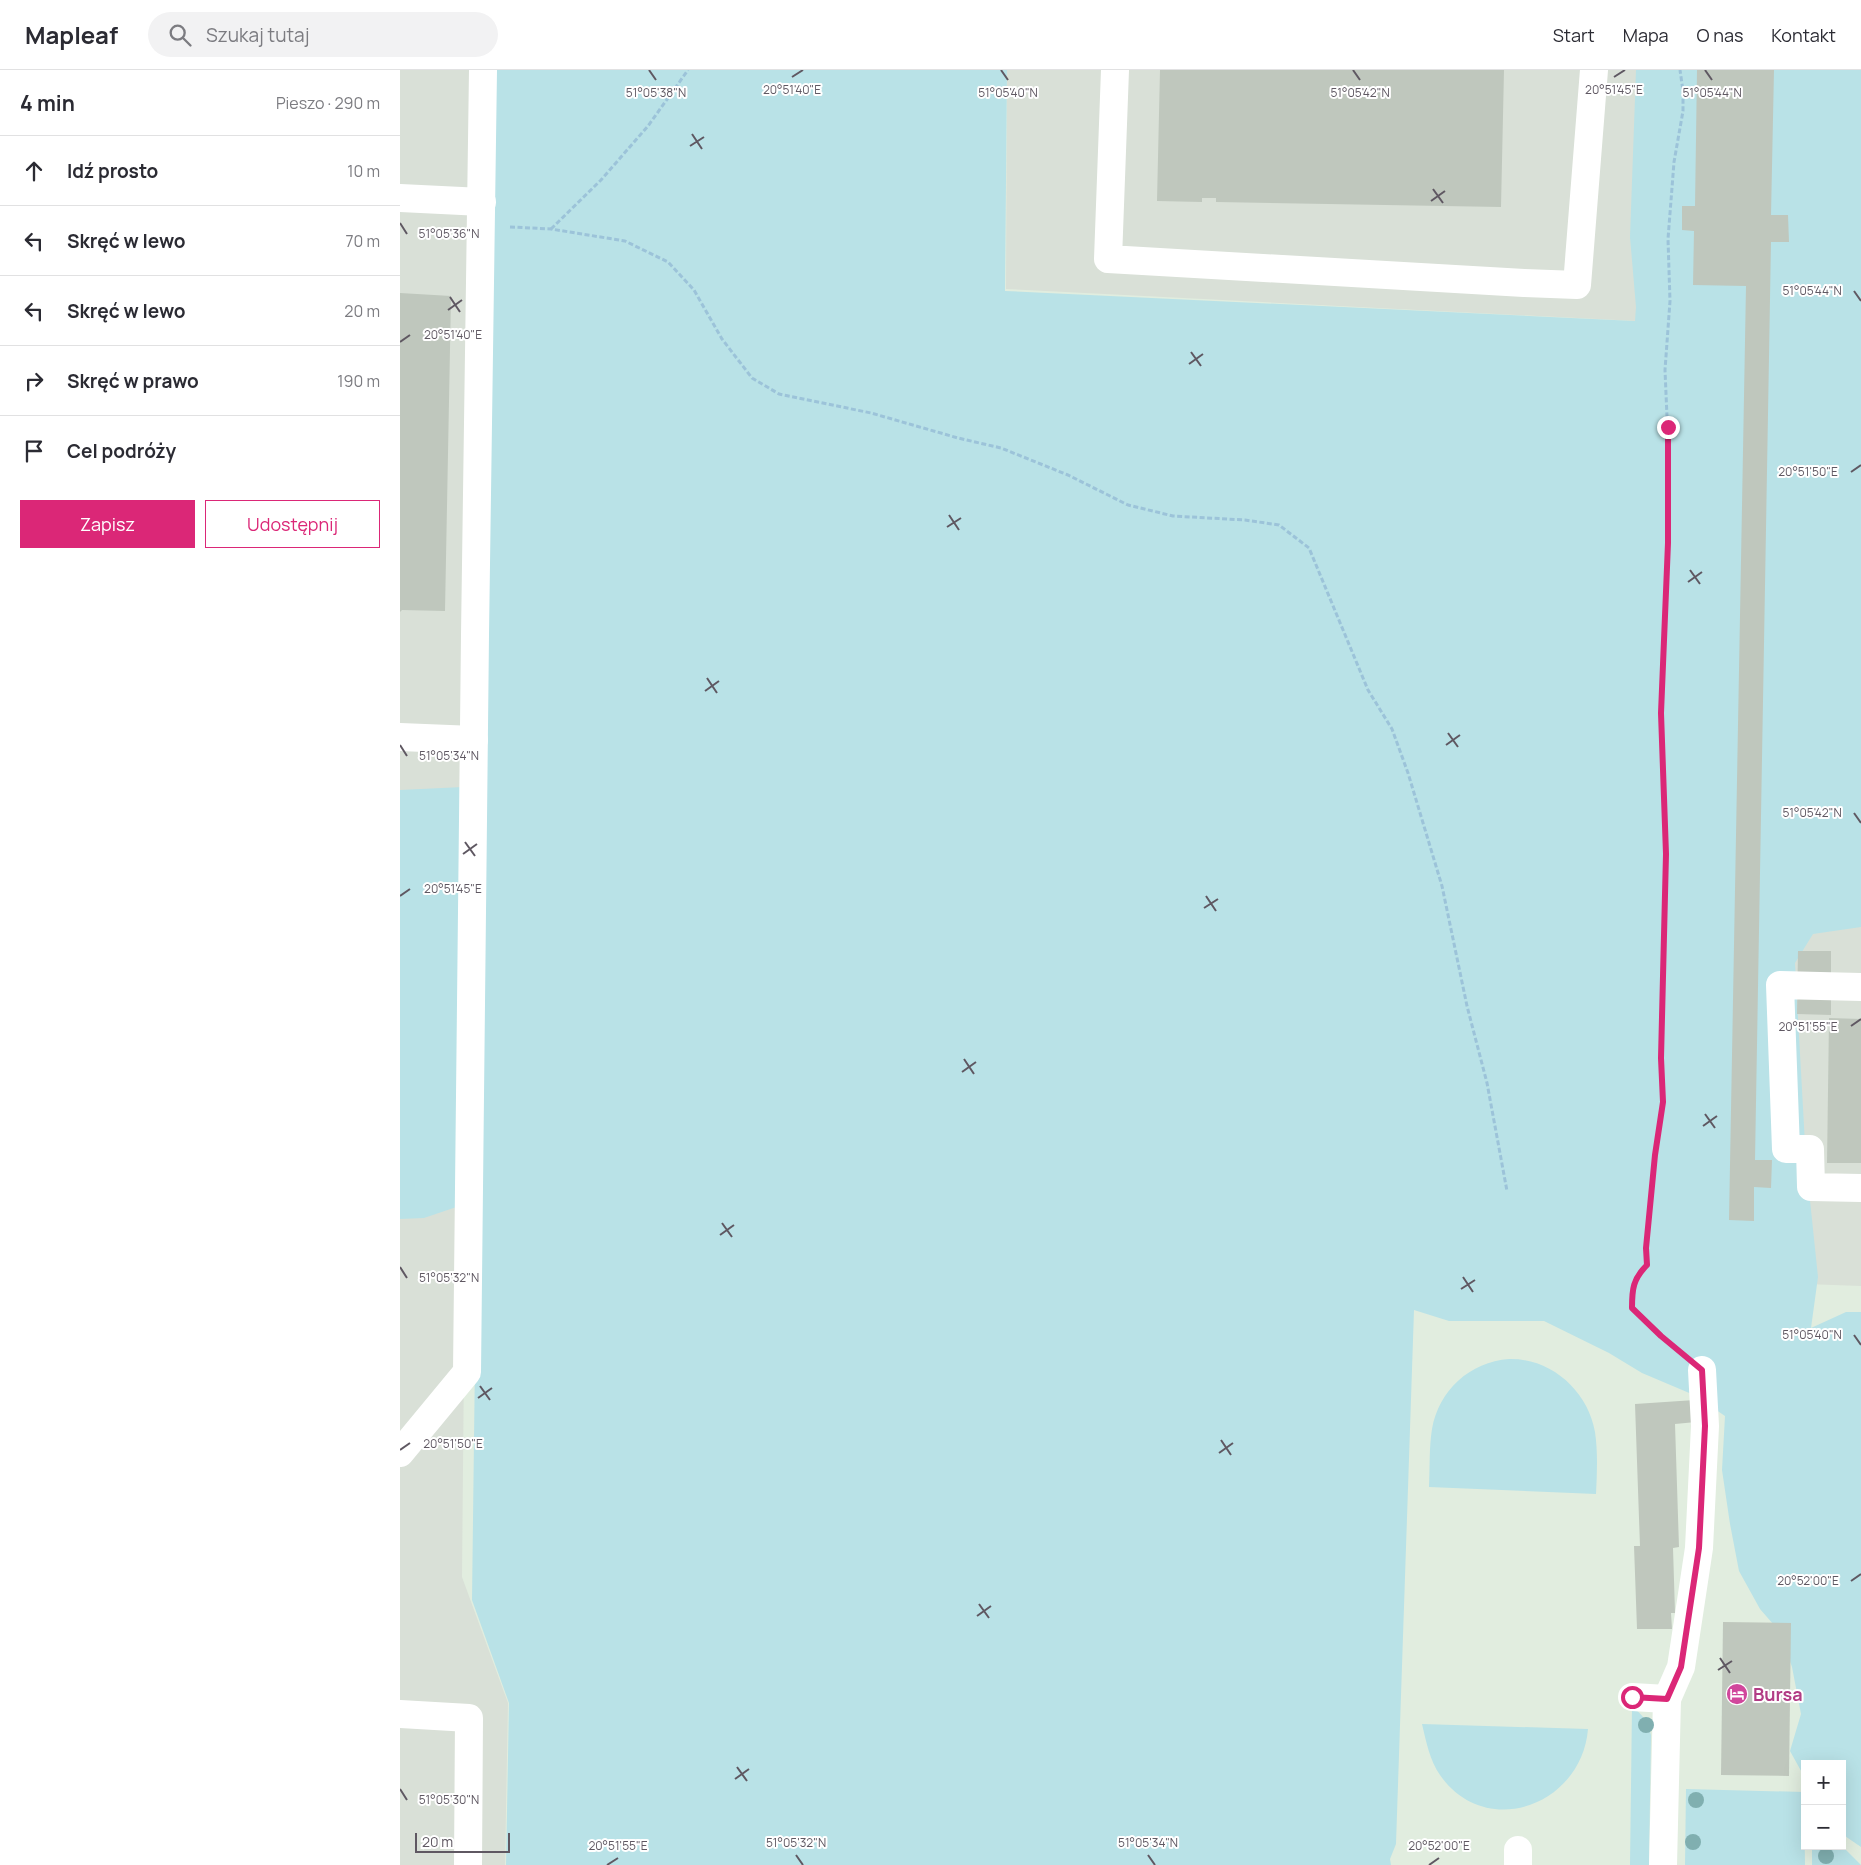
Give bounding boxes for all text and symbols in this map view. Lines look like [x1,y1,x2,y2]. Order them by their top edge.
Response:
search box [148,12,498,57]
text: Mapleaf [25,18,118,51]
icon: search [166,21,194,49]
text: Szukaj tutaj [206,22,309,48]
text: Start [1553,23,1595,47]
text: Mapa [1623,23,1669,47]
text: O nas [1697,23,1743,47]
text: Kontakt [1771,23,1836,47]
text: 20°51'40"E [763,81,821,98]
text: 20°51'45"E [1585,81,1643,98]
text: 51°05'38"N [626,84,686,101]
text: 51°05'40"N [978,84,1038,101]
text: 51°05'42"N [1330,84,1390,101]
text: 51°05'44"N [1682,84,1742,101]
text: 4 min [20,89,75,117]
text: Pieszo · 290 m [276,92,380,114]
icon: ahead [20,157,48,185]
text: Idź prosto [67,158,158,184]
text: 10 m [347,160,380,182]
text: 51°05'36"N [419,225,479,242]
icon: left [20,227,48,255]
text: Skręć w lewo [67,228,186,254]
text: 70 m [345,230,380,252]
text: 51°05'44"N [1782,282,1842,299]
icon: left [20,297,48,325]
text: Skręć w lewo [67,298,186,324]
text: 20 m [344,300,380,322]
text: 20°51'40"E [424,326,482,343]
icon: right [20,367,48,395]
text: Skręć w prawo [67,368,199,394]
text: 190 m [337,370,380,392]
route end [1657,416,1680,439]
icon: arrive [20,437,48,465]
text: Cel podróży [67,438,176,464]
text: 20°51'50"E [1778,463,1838,480]
button: Zapisz [20,500,195,548]
button: Udostępnij [205,500,380,548]
text: 51°05'34"N [419,747,479,764]
text: 51°05'42"N [1782,804,1842,821]
text: 20°51'45"E [424,880,482,897]
text: 20°51'55"E [1778,1018,1838,1035]
text: 51°05'32"N [419,1269,479,1286]
text: 51°05'40"N [1782,1326,1842,1343]
text: 20°51'50"E [423,1435,483,1452]
text: 20°52'00"E [1777,1572,1839,1589]
hotel icon: Bursa [1725,1682,1749,1706]
place label: Bursa [1753,1682,1803,1706]
route start [1621,1686,1644,1709]
map controls [1801,1760,1846,1850]
button: + [1801,1760,1846,1805]
text: 51°05'30"N [419,1791,479,1808]
button: − [1801,1805,1846,1850]
scale bar [415,1830,510,1853]
text: 20 m [422,1832,453,1851]
text: 51°05'32"N [766,1834,826,1851]
text: 51°05'34"N [1118,1834,1178,1851]
text: 20°51'55"E [588,1837,648,1854]
text: 20°52'00"E [1408,1837,1470,1854]

